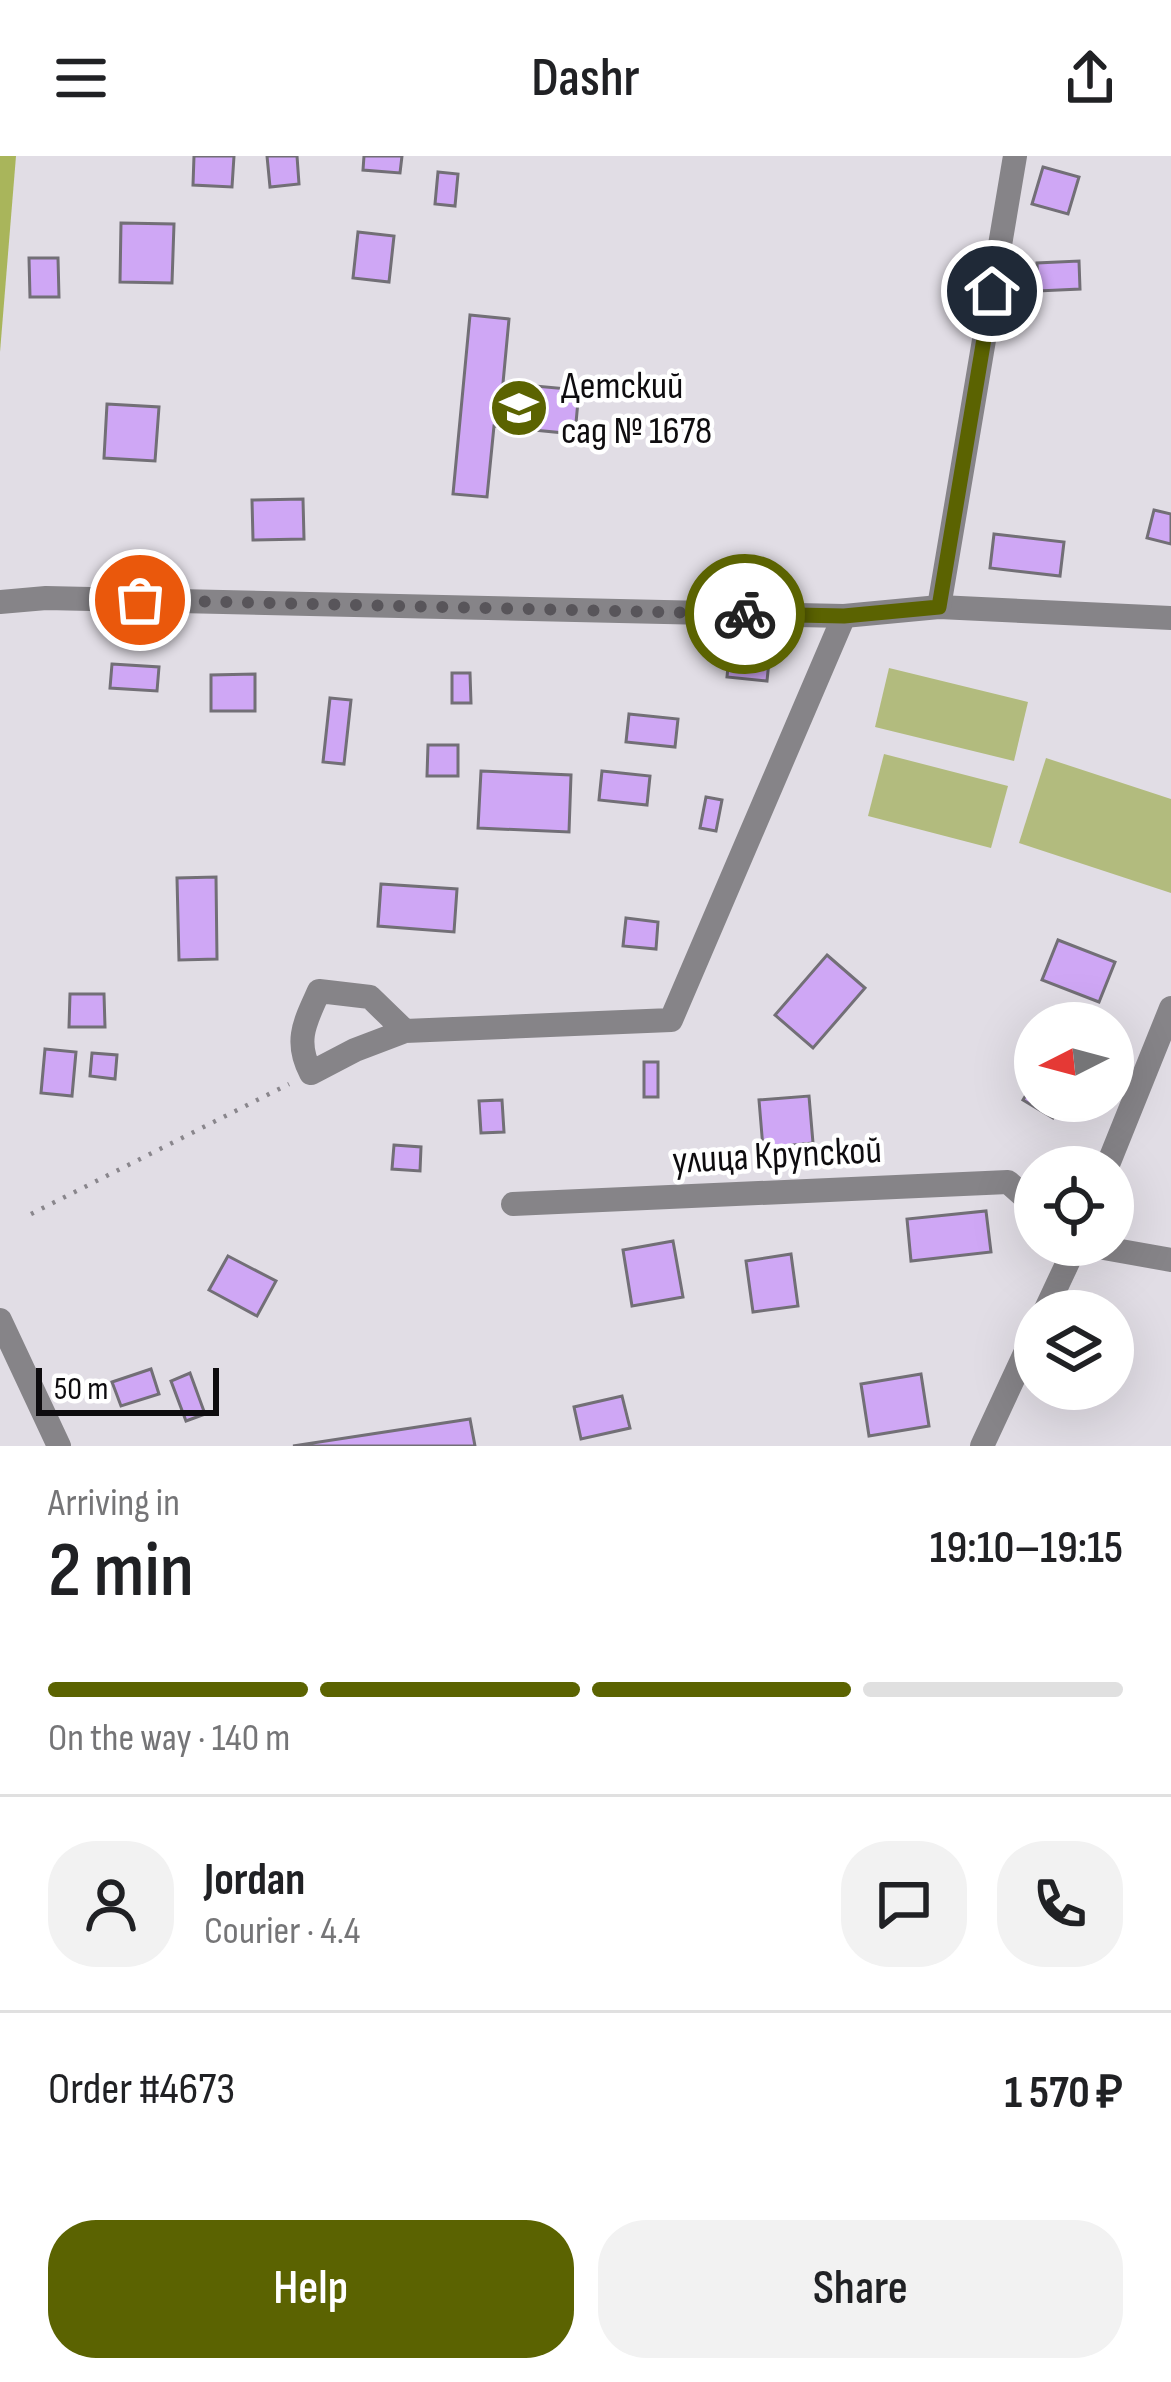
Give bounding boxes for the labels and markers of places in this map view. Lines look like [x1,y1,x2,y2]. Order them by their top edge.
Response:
pin [941,240,1043,342]
place label: Детский сад № 1678 [561,363,712,455]
school or university icon: Детский сад № 1678 [488,377,550,439]
pin [89,549,191,651]

